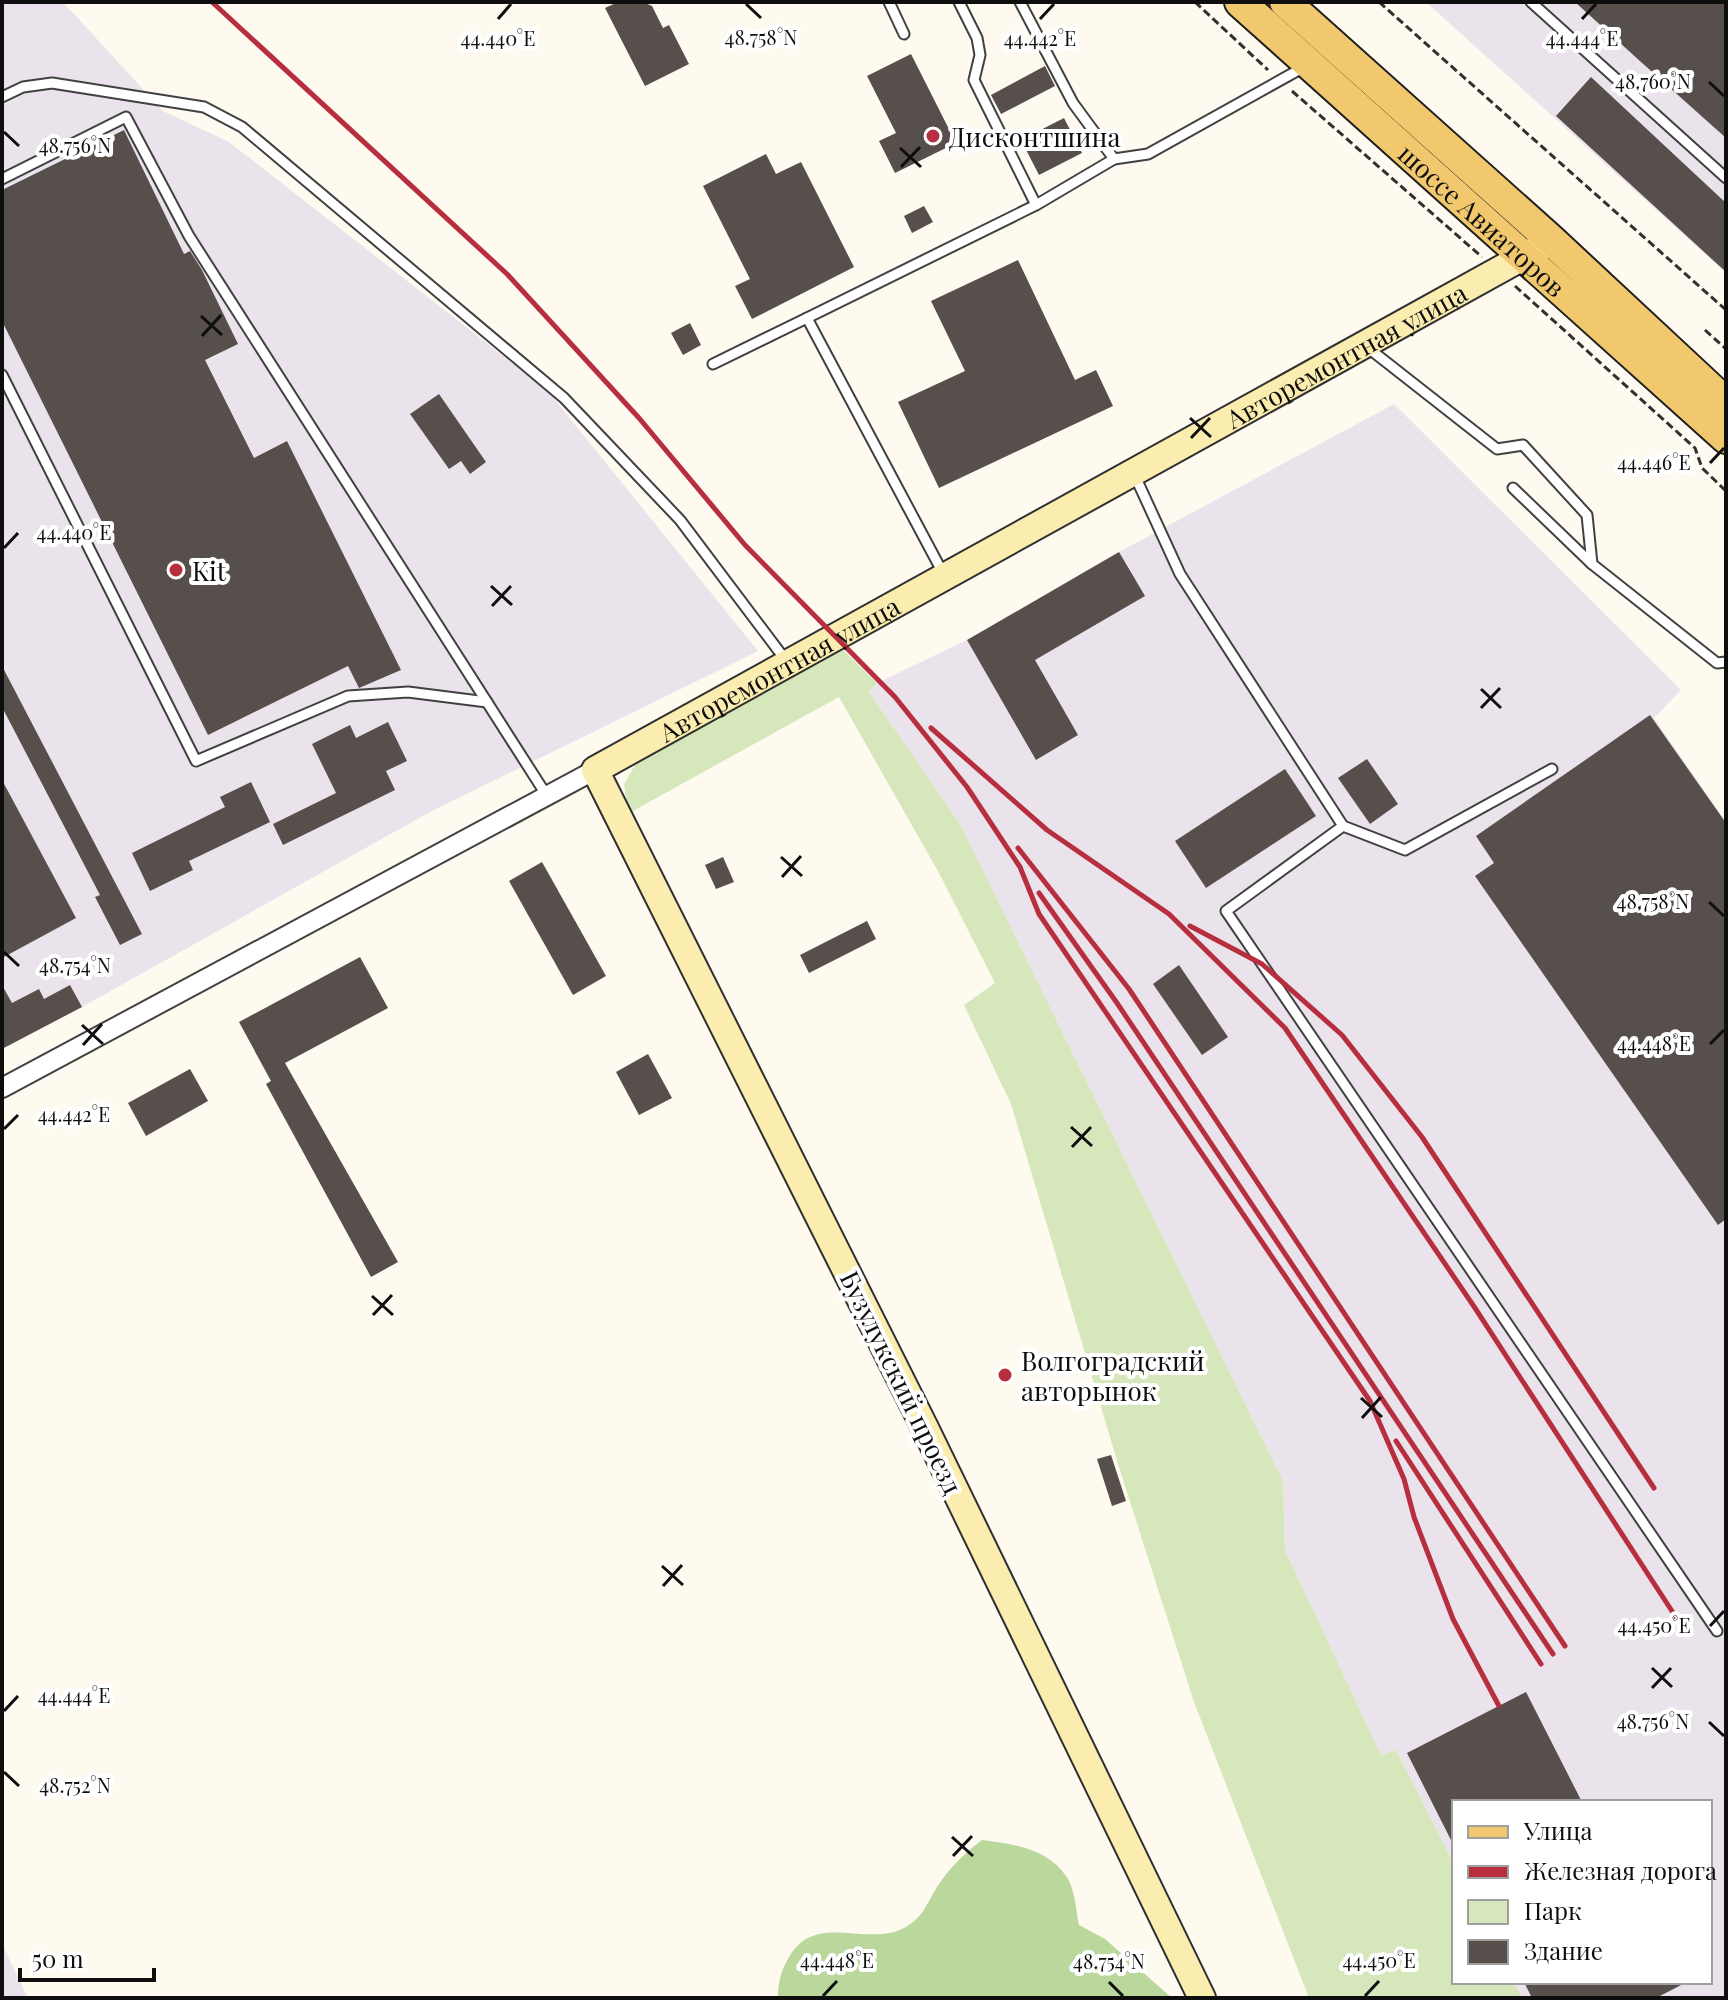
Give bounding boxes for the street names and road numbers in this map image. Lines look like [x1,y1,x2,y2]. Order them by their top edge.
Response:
street label: шоссе Авиаторов [1392,135,1574,304]
street label: Авторемонтная улица [1218,274,1473,436]
street label: Авторемонтная улица [651,588,906,749]
street label: Бузулукский проезд [833,1265,971,1500]

